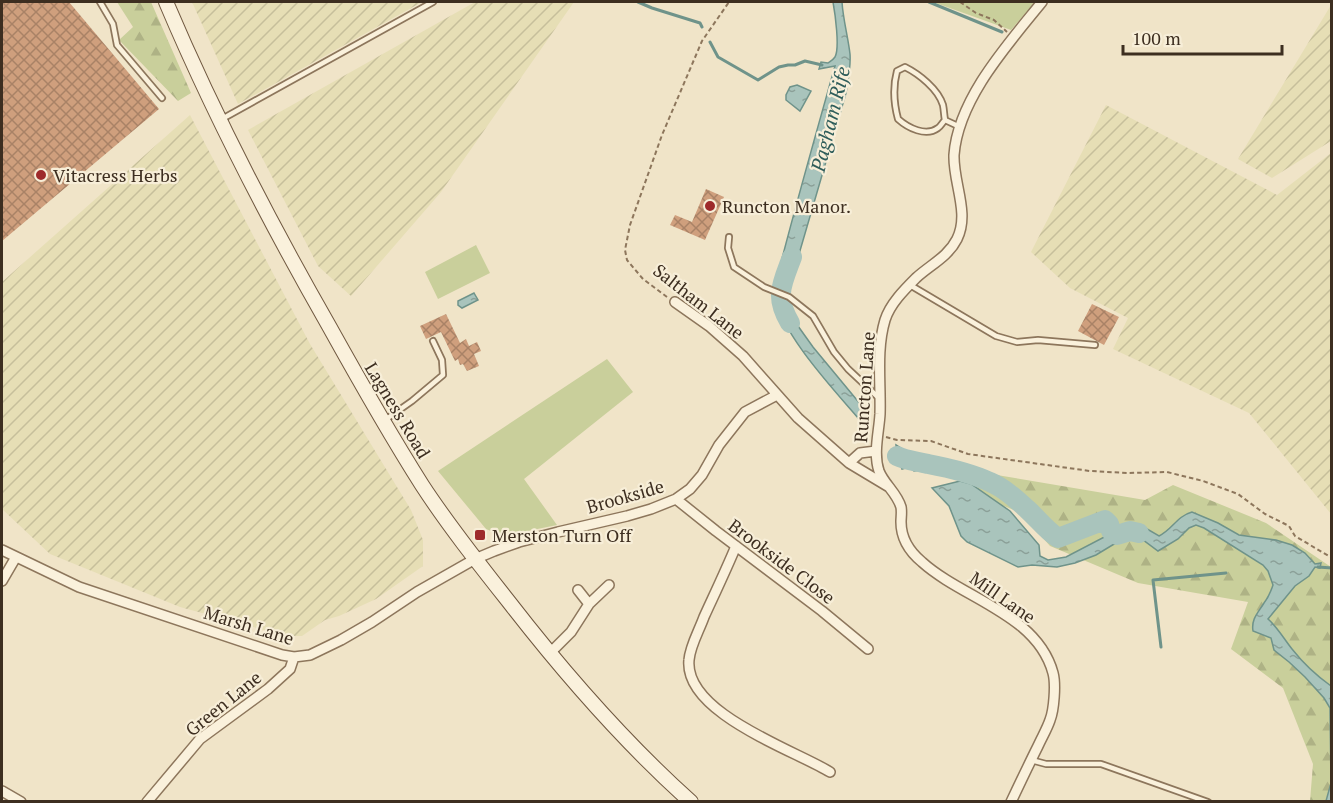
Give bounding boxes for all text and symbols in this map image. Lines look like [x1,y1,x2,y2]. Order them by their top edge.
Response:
scale bar [1123,18,1282,56]
text: 100 m [1132,26,1181,50]
water label: Pagham Rife [804,64,856,175]
place label: Vitacress Herbs [53,163,178,187]
marker: Vitacress Herbs [34,168,48,182]
place label: Runcton Manor. [722,194,851,218]
marker: Runcton Manor. [703,199,717,213]
street label: Saltham Lane [649,258,749,344]
street label: Runcton Lane [848,331,880,443]
street label: Lagness Road [360,357,436,463]
street label: Brookside [584,474,666,518]
street label: Brookside Close [724,513,840,609]
place label: Merston Turn Off [492,523,633,547]
marker: Merston Turn Off [473,528,487,542]
street label: Mill Lane [965,566,1041,628]
street label: Marsh Lane [201,600,297,650]
street label: Green Lane [180,665,266,741]

